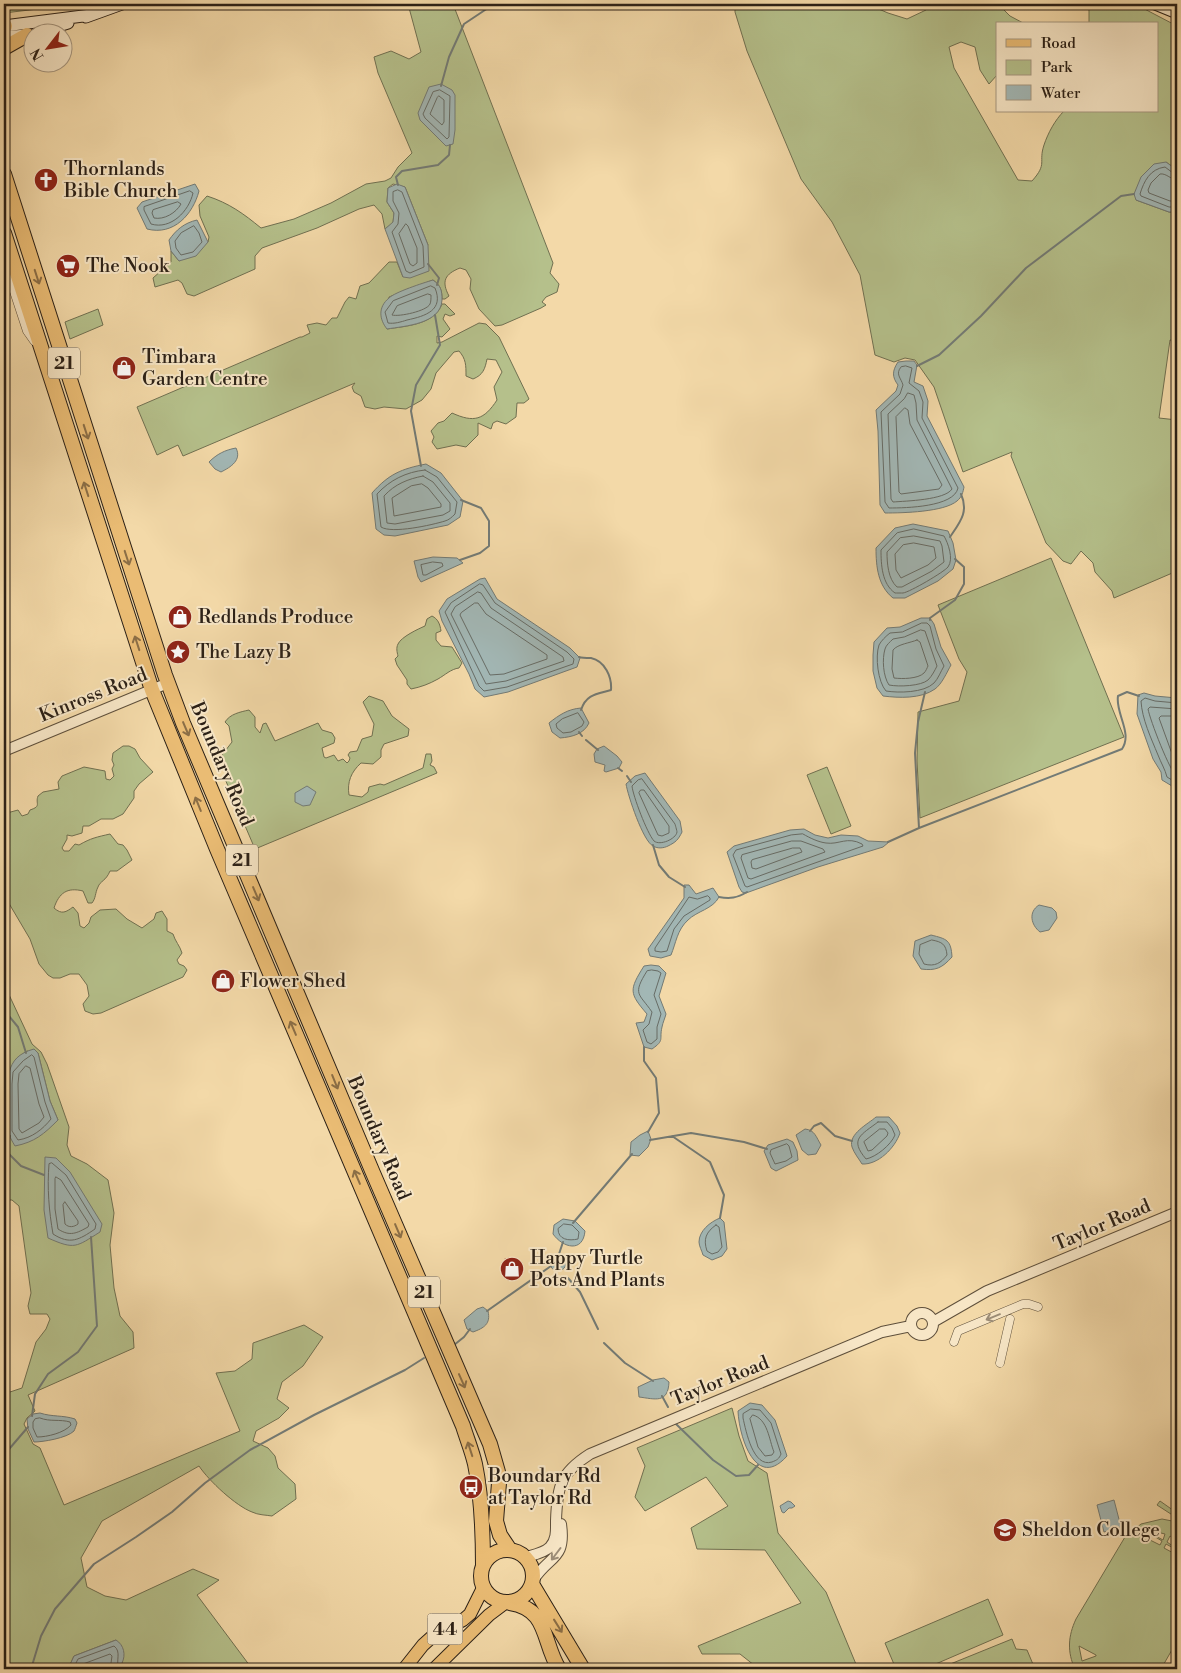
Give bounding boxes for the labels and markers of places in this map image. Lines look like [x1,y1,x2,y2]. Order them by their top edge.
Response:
place label: Thornlands Bible Church [63,157,178,203]
church icon: Thornlands Bible Church [33,167,59,193]
supermarket icon: The Nook [55,253,81,279]
place label: The Nook [86,254,170,278]
place label: Timbara Garden Centre [142,345,268,391]
shop icon: Timbara Garden Centre [111,355,137,381]
shop icon: Redlands Produce [167,604,193,630]
place label: Redlands Produce [198,605,353,629]
place icon: The Lazy B [165,639,191,665]
place label: The Lazy B [196,640,292,664]
shop icon: Flower Shed [210,968,236,994]
place label: Flower Shed [240,969,346,993]
place label: Happy Turtle Pots And Plants [530,1246,665,1292]
shop icon: Happy Turtle Pots And Plants [499,1256,525,1282]
place label: Boundary Rd at Taylor Rd [487,1464,601,1510]
bus stop icon: Boundary Rd at Taylor Rd [458,1474,484,1500]
school or university icon: Sheldon College [992,1517,1018,1543]
place label: Sheldon College [1022,1518,1160,1542]

